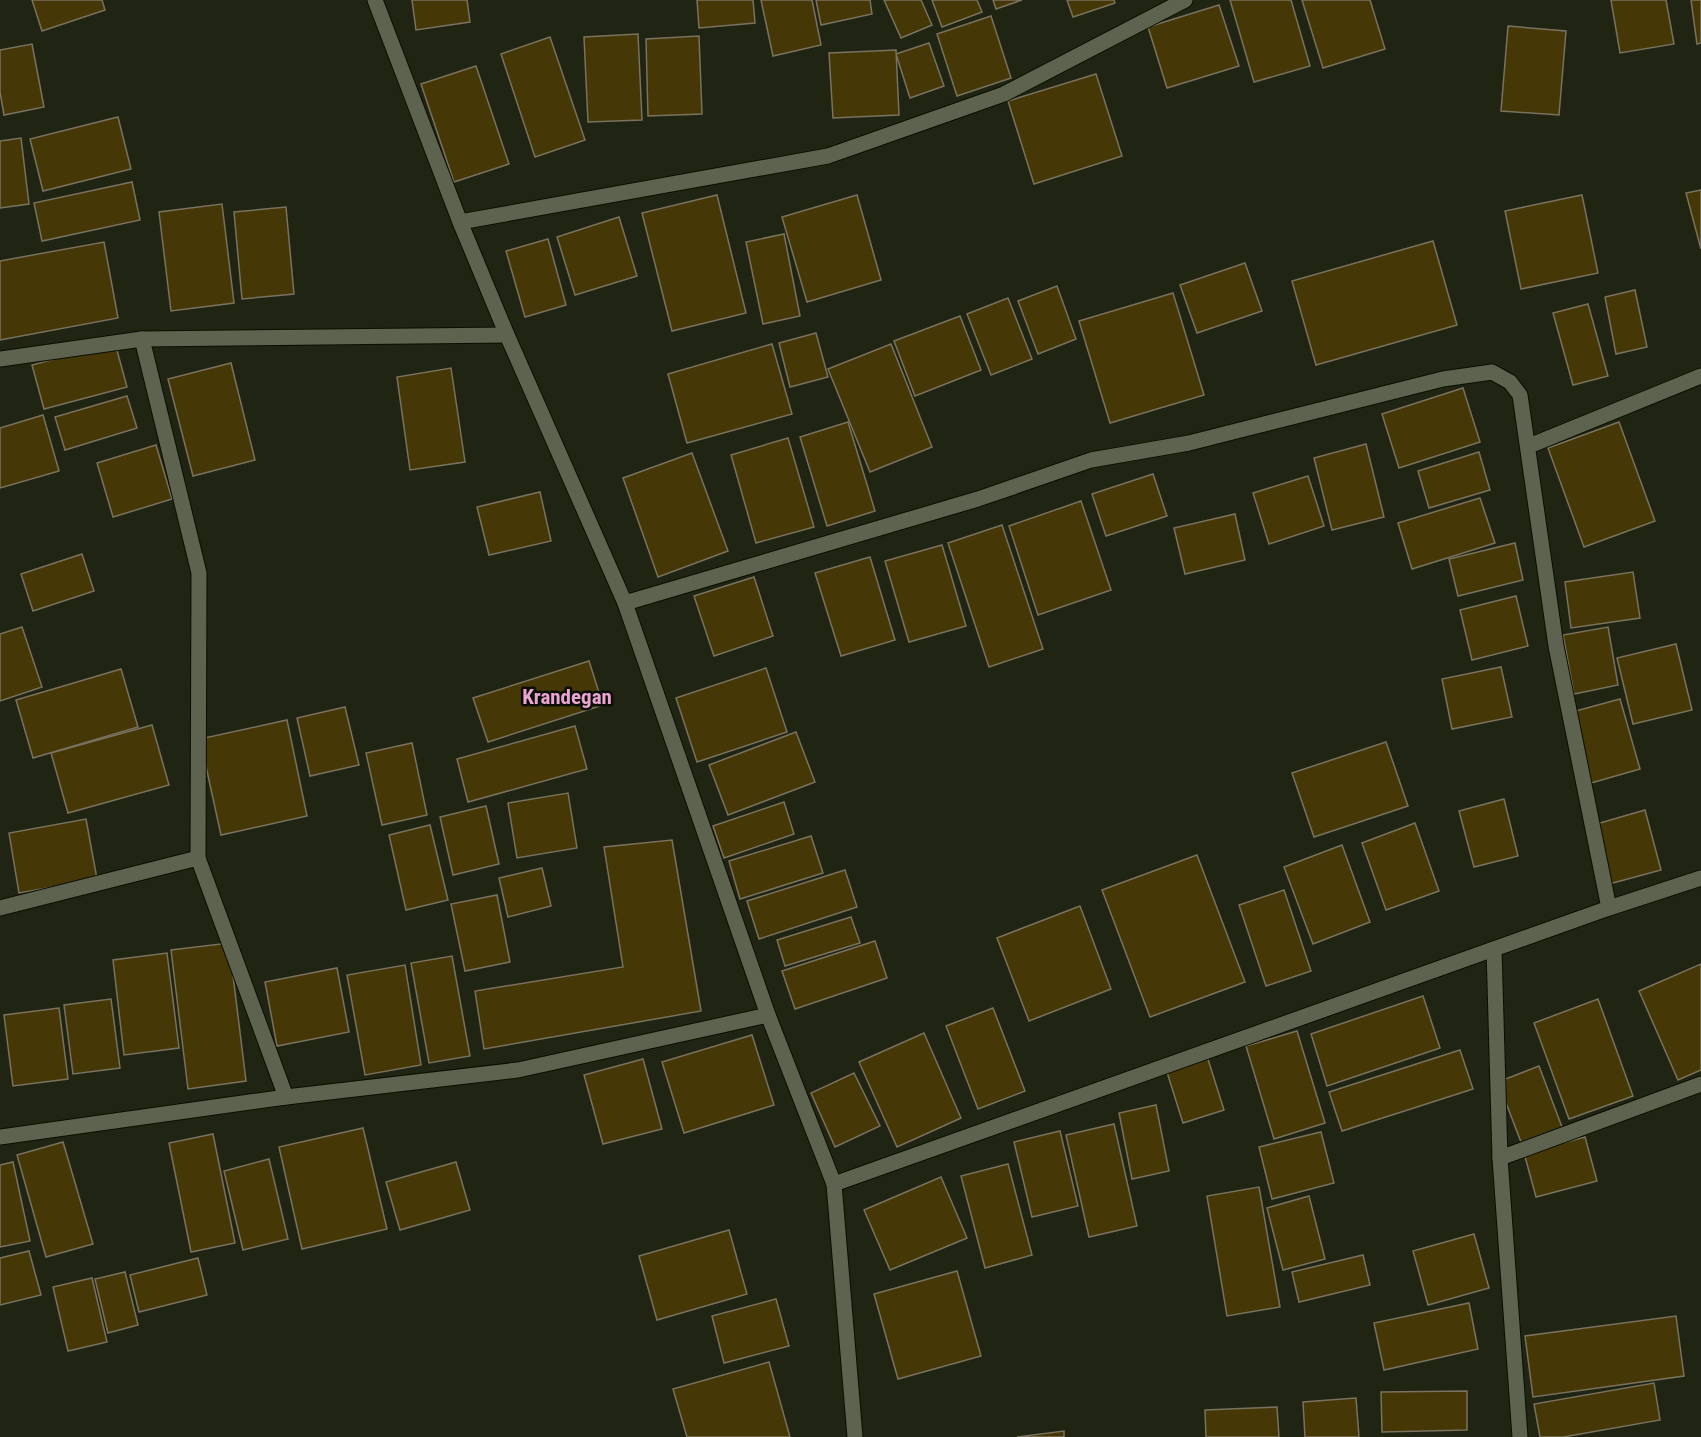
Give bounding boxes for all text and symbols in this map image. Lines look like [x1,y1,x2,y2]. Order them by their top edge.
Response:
district label: Krandegan [522,685,612,709]

